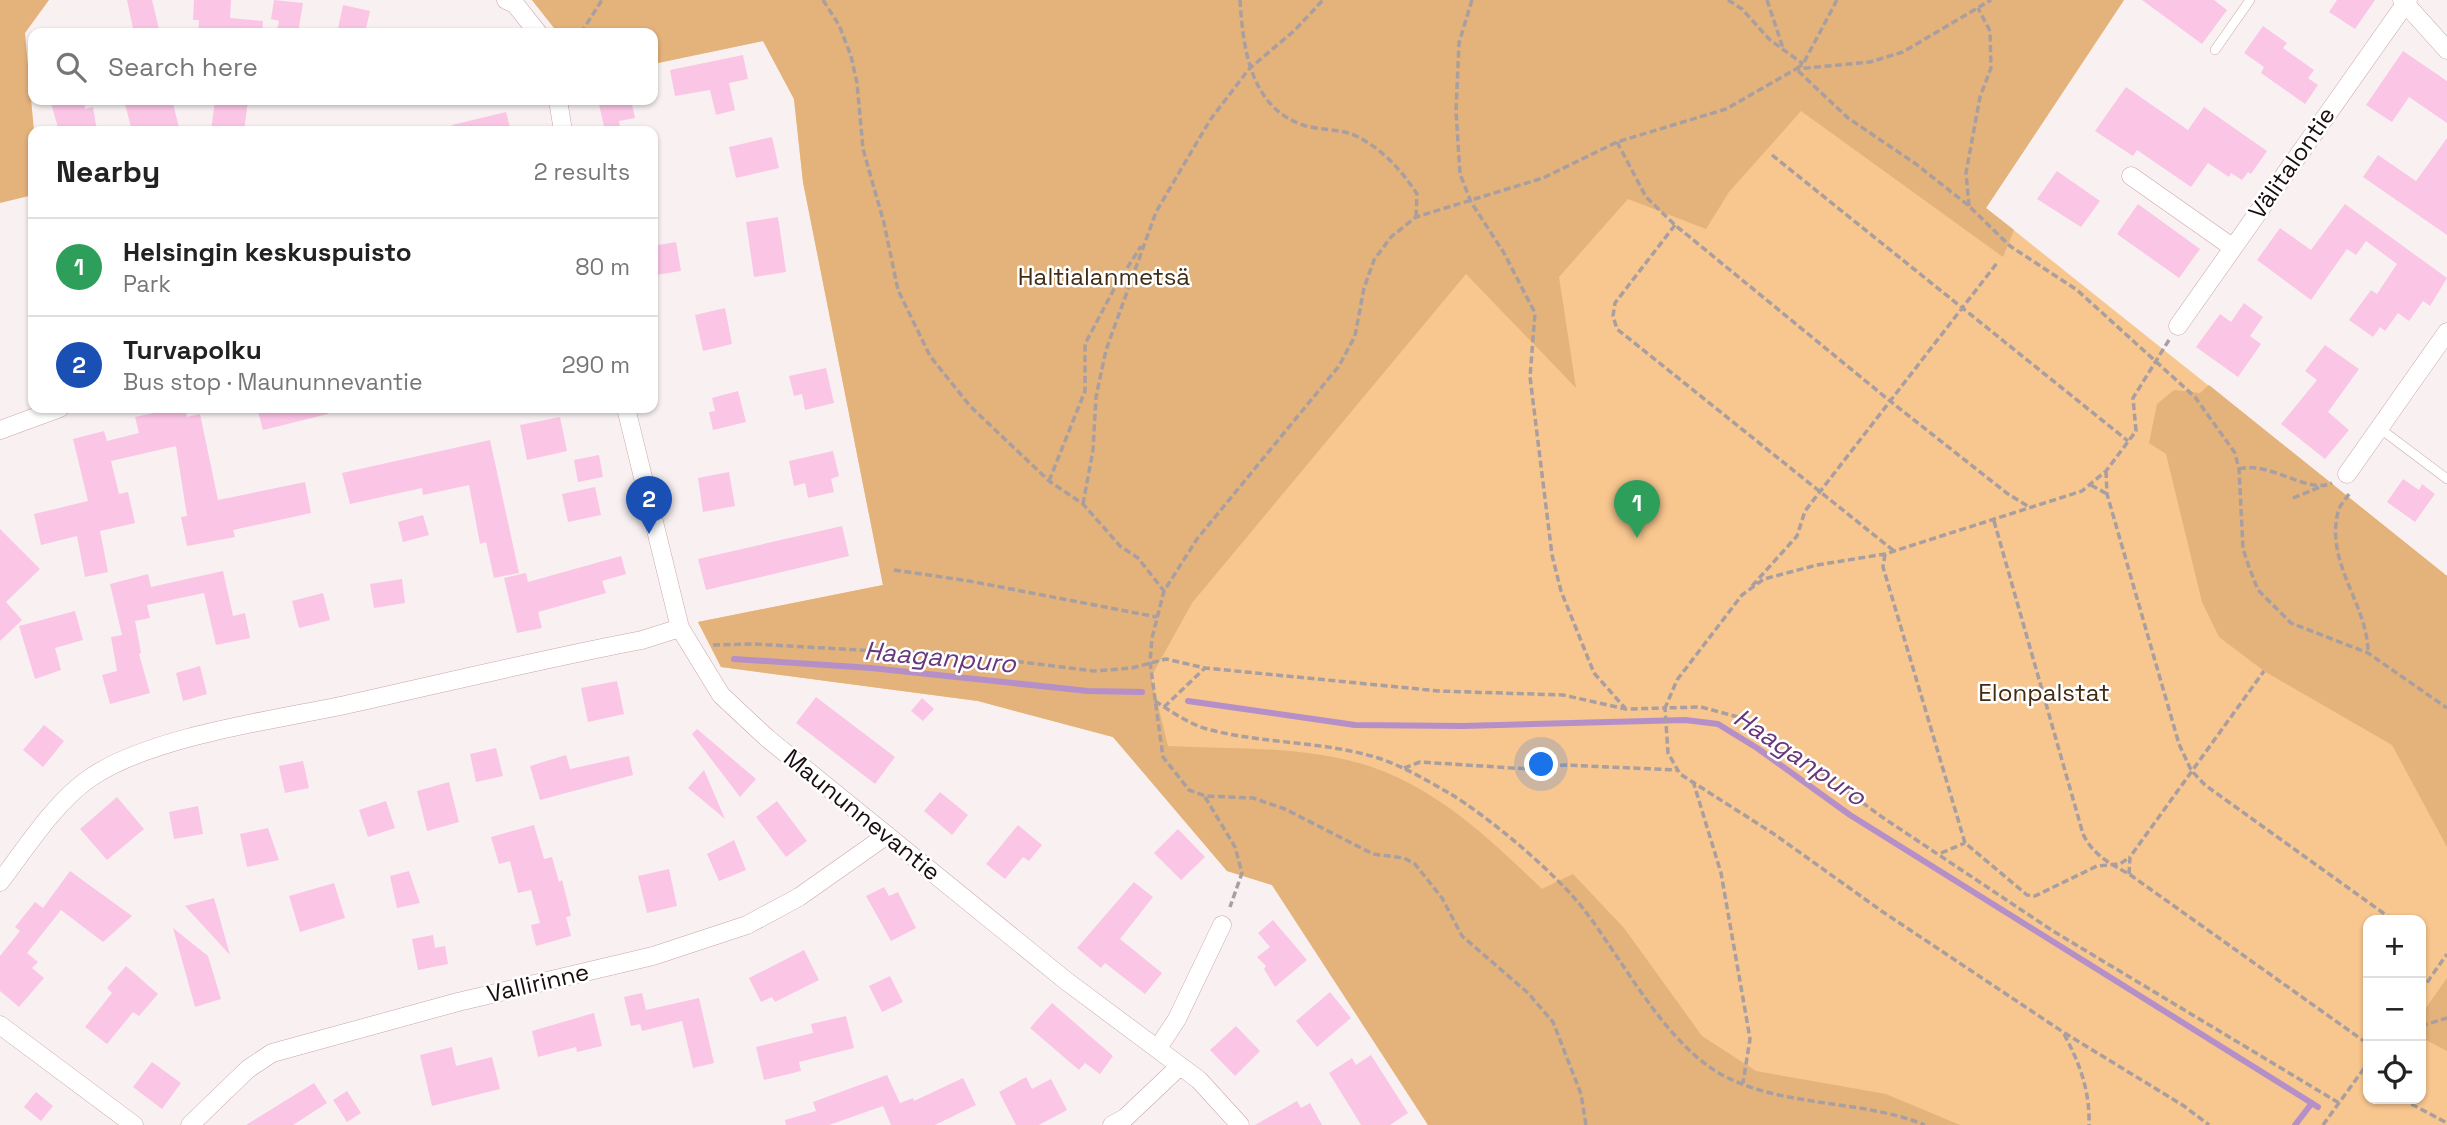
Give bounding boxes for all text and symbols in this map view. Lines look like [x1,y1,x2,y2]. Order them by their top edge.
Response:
search box [28,28,658,105]
icon: search [52,48,90,86]
text: Search here [108,50,258,84]
street label: Välitalontie [2241,100,2342,225]
text: Nearby [56,152,160,191]
text: 2 results [534,157,630,187]
text: Helsingin keskuspuisto [123,235,412,269]
text: 1 [74,252,84,282]
text: 80 m [575,252,630,282]
park label: Haltialanmetsä [1018,261,1190,292]
text: Park [123,269,171,299]
text: Turvapolku [123,333,262,367]
text: 2 [72,350,86,380]
text: 290 m [562,350,630,380]
text: Bus stop · Maununnevantie [123,367,423,397]
pin: 2 [626,476,672,534]
pin: 1 [1614,480,1660,538]
water label: Haaganpuro [863,633,1018,681]
park label: Elonpalstat [1978,677,2110,708]
water label: Haaganpuro [1727,700,1873,814]
street label: Maununnevantie [777,742,947,887]
your location [1524,747,1558,781]
map controls [2363,915,2426,1104]
button: + [2363,915,2426,978]
street label: Vallirinne [484,956,592,1009]
button: − [2363,978,2426,1041]
button: locate [2363,1041,2426,1104]

